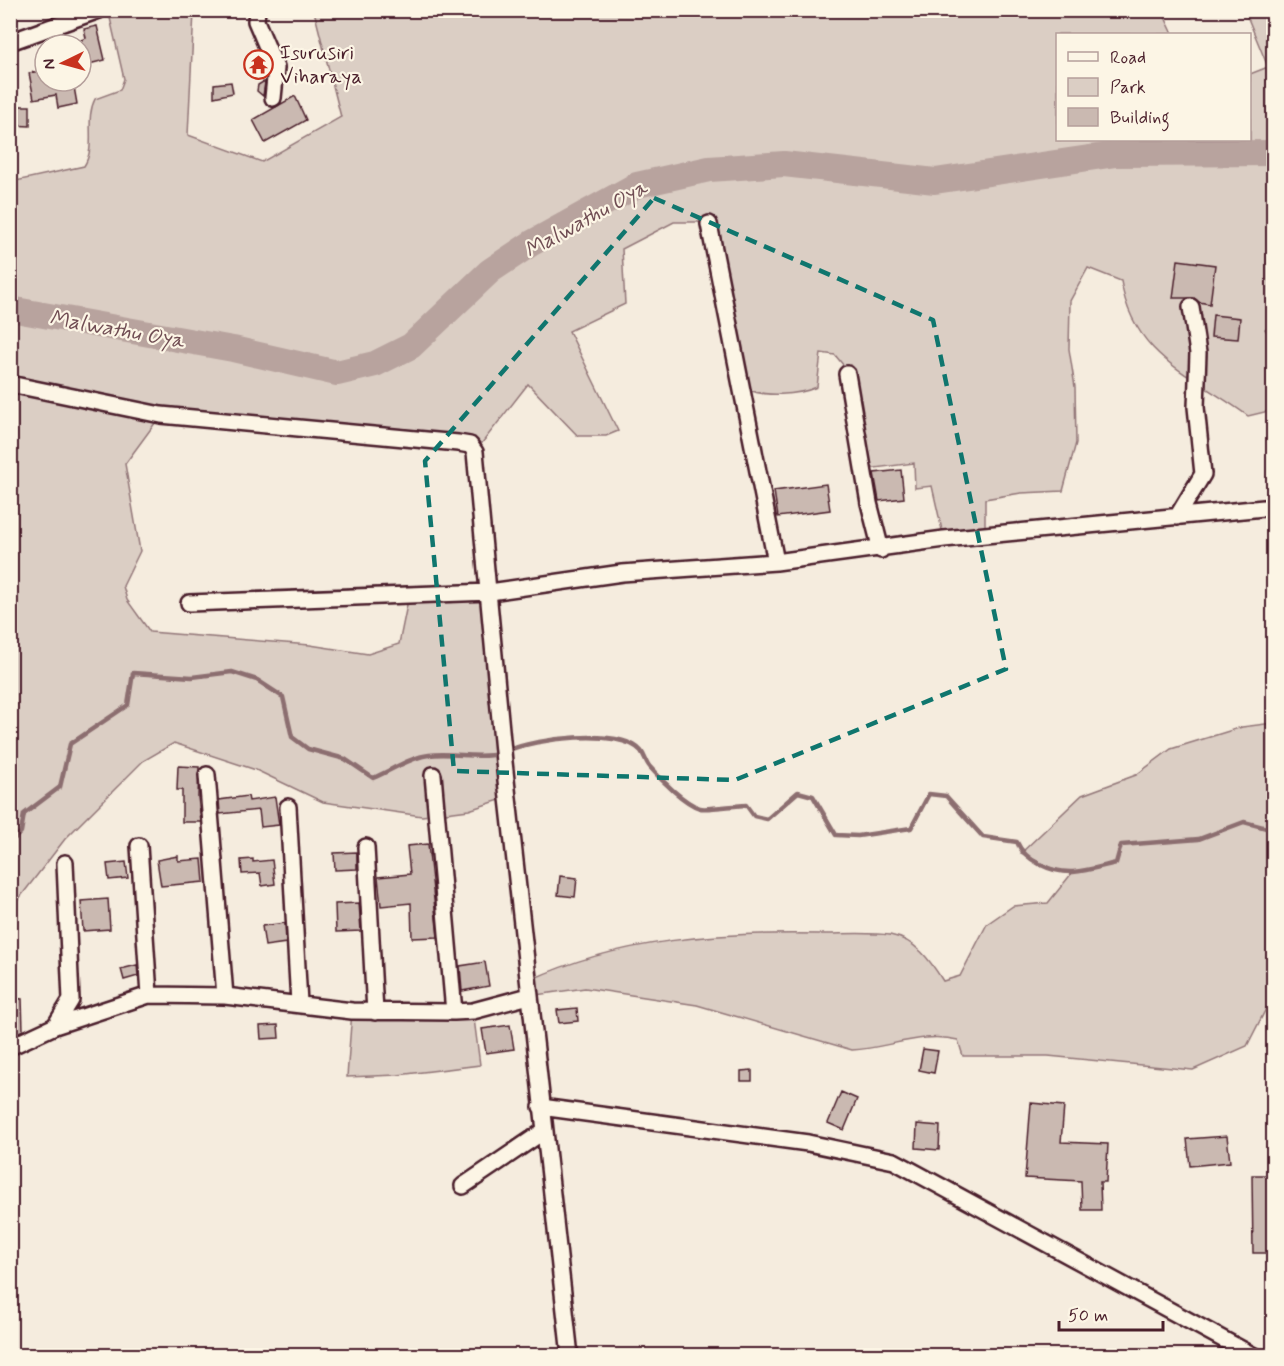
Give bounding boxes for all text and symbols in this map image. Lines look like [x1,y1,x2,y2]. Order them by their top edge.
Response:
north arrow [33,33,93,93]
legend [1056,33,1251,141]
place label: Isurusiri Viharaya [280,39,362,91]
text: Road [1110,46,1146,70]
temple icon: Isurusiri Viharaya [243,48,275,80]
text: N [39,58,60,70]
text: Park [1110,76,1146,100]
text: Building [1110,106,1170,132]
water label: Malwathu Oya [519,174,653,265]
water label: Malwathu Oya [47,304,187,356]
scale bar [1059,1294,1162,1332]
text: 50 m [1068,1304,1108,1328]

